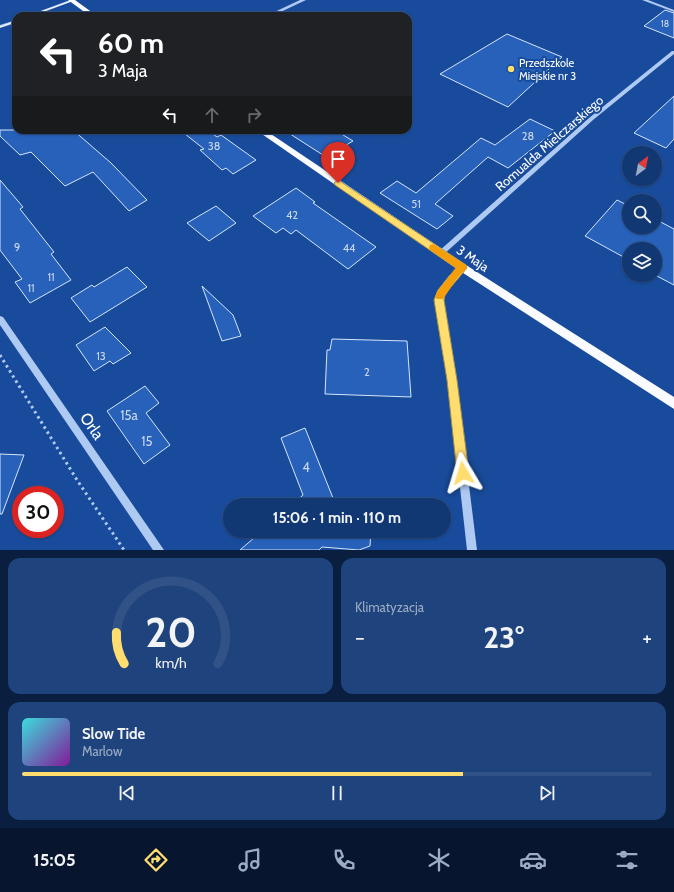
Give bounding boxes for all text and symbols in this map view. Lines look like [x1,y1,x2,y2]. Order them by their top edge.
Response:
house number: 18 [661,18,669,29]
text: 60 m [98,26,164,60]
icon: left [32,28,84,80]
place label: Przedszkole Miejskie nr 3 [519,56,576,83]
text: 3 Maja [98,60,147,82]
marker: Przedszkole Miejskie nr 3 [506,64,516,74]
street label: Romualda Mielczarskiego [492,92,606,194]
icon: left [159,104,181,126]
icon: ahead [201,104,223,126]
icon: right [243,104,265,126]
house number: 28 [522,129,534,143]
house number: 38 [208,139,220,153]
pin [321,142,355,183]
north arrow [622,146,662,186]
map controls [622,146,662,282]
icon: arrive [327,148,349,170]
button: search [622,194,662,234]
house number: 51 [411,197,421,211]
house number: 42 [286,208,298,222]
house number: 9 [14,240,20,254]
house number: 44 [343,241,356,255]
street label: 3 Maja [453,241,493,276]
button: layers [622,242,662,282]
house number: 11 [47,270,55,284]
house number: 11 [27,281,35,295]
house number: 13 [96,349,106,363]
house number: 2 [364,365,370,379]
house number: 15a [120,407,139,423]
street label: Orla [76,409,108,443]
house number: 15 [141,433,153,449]
position arrow [442,452,484,494]
house number: 4 [302,459,310,475]
speed limit sign: 30 [12,486,64,538]
text: 15:06 · 1 min · 110 m [273,509,401,527]
text: Klimatyzacja [355,599,424,615]
text: 20 [145,607,196,657]
text: 23° [483,619,524,656]
text: − [355,624,365,651]
text: + [642,624,652,651]
text: km/h [155,654,186,672]
text: Slow Tide [82,725,145,743]
text: Marlow [82,743,122,759]
icon: previous [116,782,138,804]
icon: pause [326,782,348,804]
icon: next [536,782,558,804]
icon: directions [142,846,170,874]
icon: music [236,846,264,874]
icon: phone [330,846,358,874]
icon: climate [425,846,453,874]
icon: car [519,846,547,874]
icon: filters [613,846,641,874]
text: 15:05 [33,849,76,871]

